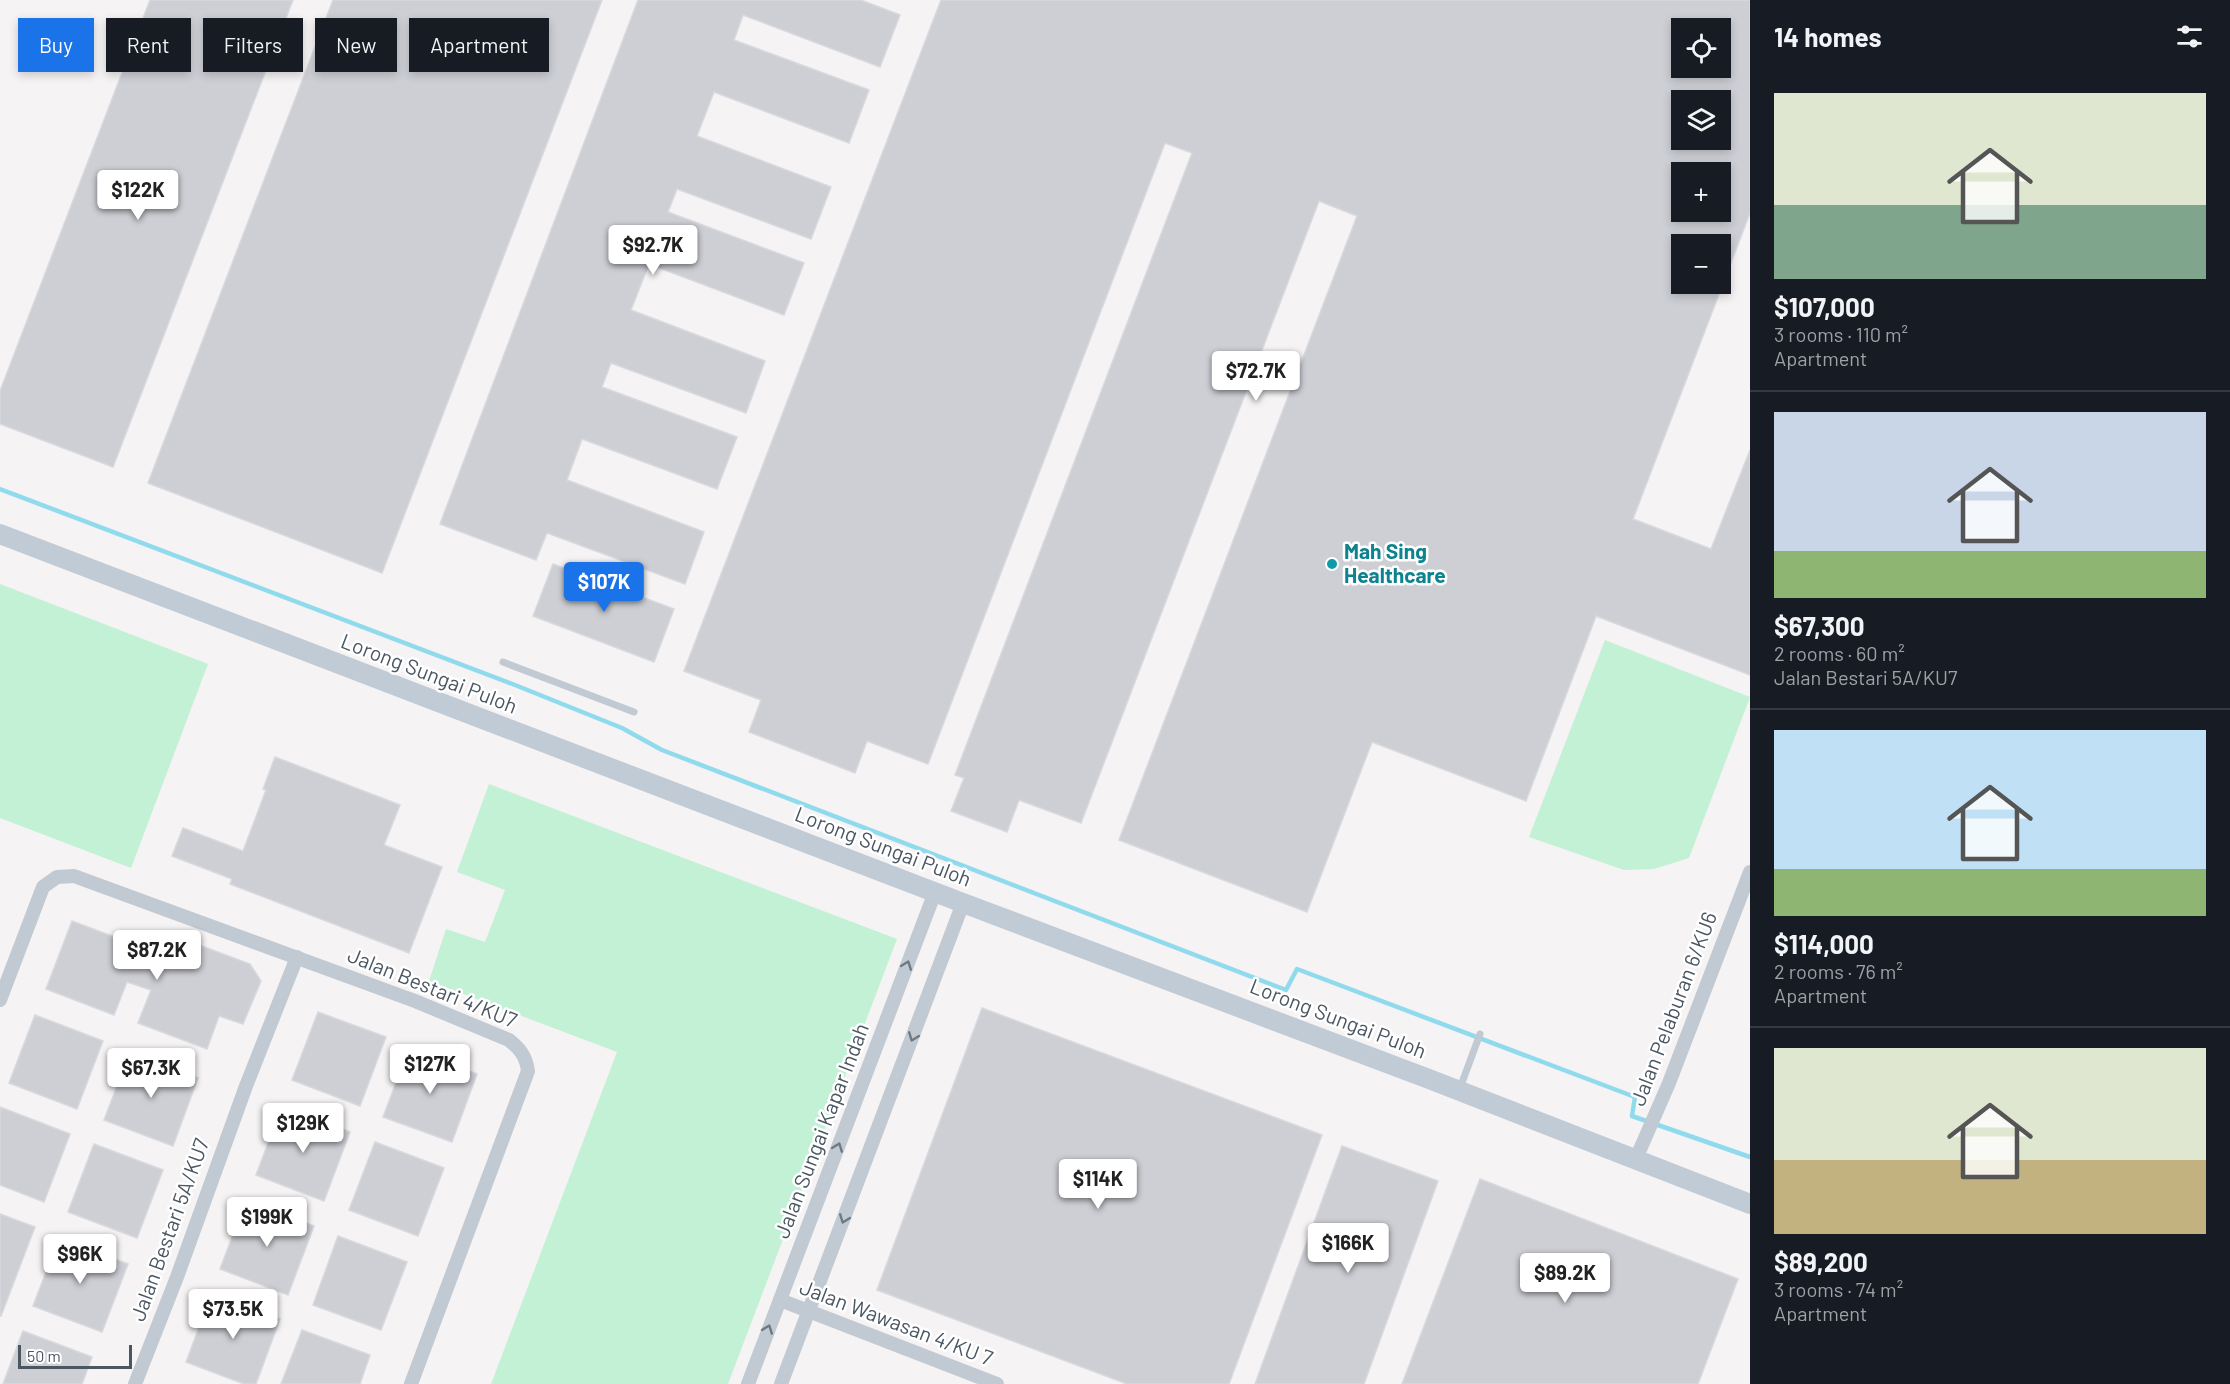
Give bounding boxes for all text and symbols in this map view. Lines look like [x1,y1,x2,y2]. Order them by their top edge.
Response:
chip: Buy [18,18,94,72]
chip: Rent [106,18,191,72]
chip: Filters [203,18,303,72]
chip: New [315,18,397,72]
chip: Apartment [409,18,549,72]
map controls [1671,18,1731,294]
button: locate [1671,18,1731,78]
icon: filters [2173,20,2206,53]
text: 14 homes [1774,21,1881,52]
button: layers [1671,90,1731,150]
icon: home [1936,132,2044,240]
button: + [1671,162,1731,222]
pin: $122K [96,170,180,221]
text: $122K [111,177,165,201]
pin: $92.7K [604,225,702,276]
text: $92.7K [622,232,684,256]
button: − [1671,234,1731,294]
text: $107,000 [1774,291,1875,322]
text: 3 rooms · 110 m² [1774,322,1908,346]
text: Apartment [1774,346,1867,370]
pin: $72.7K [1207,351,1305,402]
text: $72.7K [1226,358,1286,382]
icon: home [1936,451,2044,559]
place label: Mah Sing Healthcare [1344,538,1446,587]
marker: Mah Sing Healthcare [1325,557,1339,571]
pin: $107K [562,562,646,613]
text: $107K [578,569,630,593]
text: $67,300 [1774,610,1865,641]
street label: Lorong Sungai Puloh [338,627,521,718]
text: 2 rooms · 60 m² [1774,641,1905,665]
text: Jalan Bestari 5A/KU7 [1774,665,1957,689]
icon: home [1936,769,2044,877]
street label: Lorong Sungai Puloh [792,800,975,891]
street label: Jalan Pelaburan 6/KU6 [1624,908,1721,1109]
text: $114,000 [1774,928,1874,959]
pin: $87.2K [108,930,206,981]
text: $87.2K [127,937,187,961]
street label: Jalan Bestari 4/KU7 [344,941,521,1032]
text: 2 rooms · 76 m² [1774,959,1903,983]
one-way arrow [900,960,912,971]
street label: Lorong Sungai Puloh [1247,972,1430,1063]
text: Apartment [1774,983,1867,1007]
street label: Jalan Sungai Kapar Indah [768,1019,873,1241]
one-way arrow [907,1031,920,1041]
pin: $127K [388,1044,472,1095]
pin: $67.3K [102,1048,200,1099]
text: $127K [404,1051,456,1075]
text: $67.3K [121,1055,181,1079]
icon: home [1936,1087,2044,1195]
pin: $129K [261,1103,345,1154]
text: $129K [277,1110,329,1134]
street label: Jalan Bestari 5A/KU7 [124,1135,213,1324]
one-way arrow [831,1142,843,1153]
pin: $114K [1056,1159,1140,1210]
text: $114K [1073,1166,1123,1190]
pin: $199K [225,1197,309,1248]
text: $199K [241,1204,293,1228]
one-way arrow [838,1213,851,1224]
pin: $166K [1306,1223,1390,1274]
text: $166K [1322,1230,1374,1254]
pin: $96K [44,1234,116,1285]
text: $96K [57,1241,103,1265]
text: $89,200 [1774,1246,1868,1277]
pin: $89.2K [1516,1253,1614,1304]
text: $89.2K [1534,1260,1596,1284]
street label: Jalan Wawasan 4/KU 7 [797,1273,997,1370]
text: 3 rooms · 74 m² [1774,1277,1903,1301]
pin: $73.5K [184,1289,282,1340]
text: $73.5K [203,1296,263,1320]
text: Apartment [1774,1301,1867,1325]
one-way arrow [761,1325,774,1335]
scale bar [18,1342,132,1370]
text: 50 m [27,1346,61,1365]

